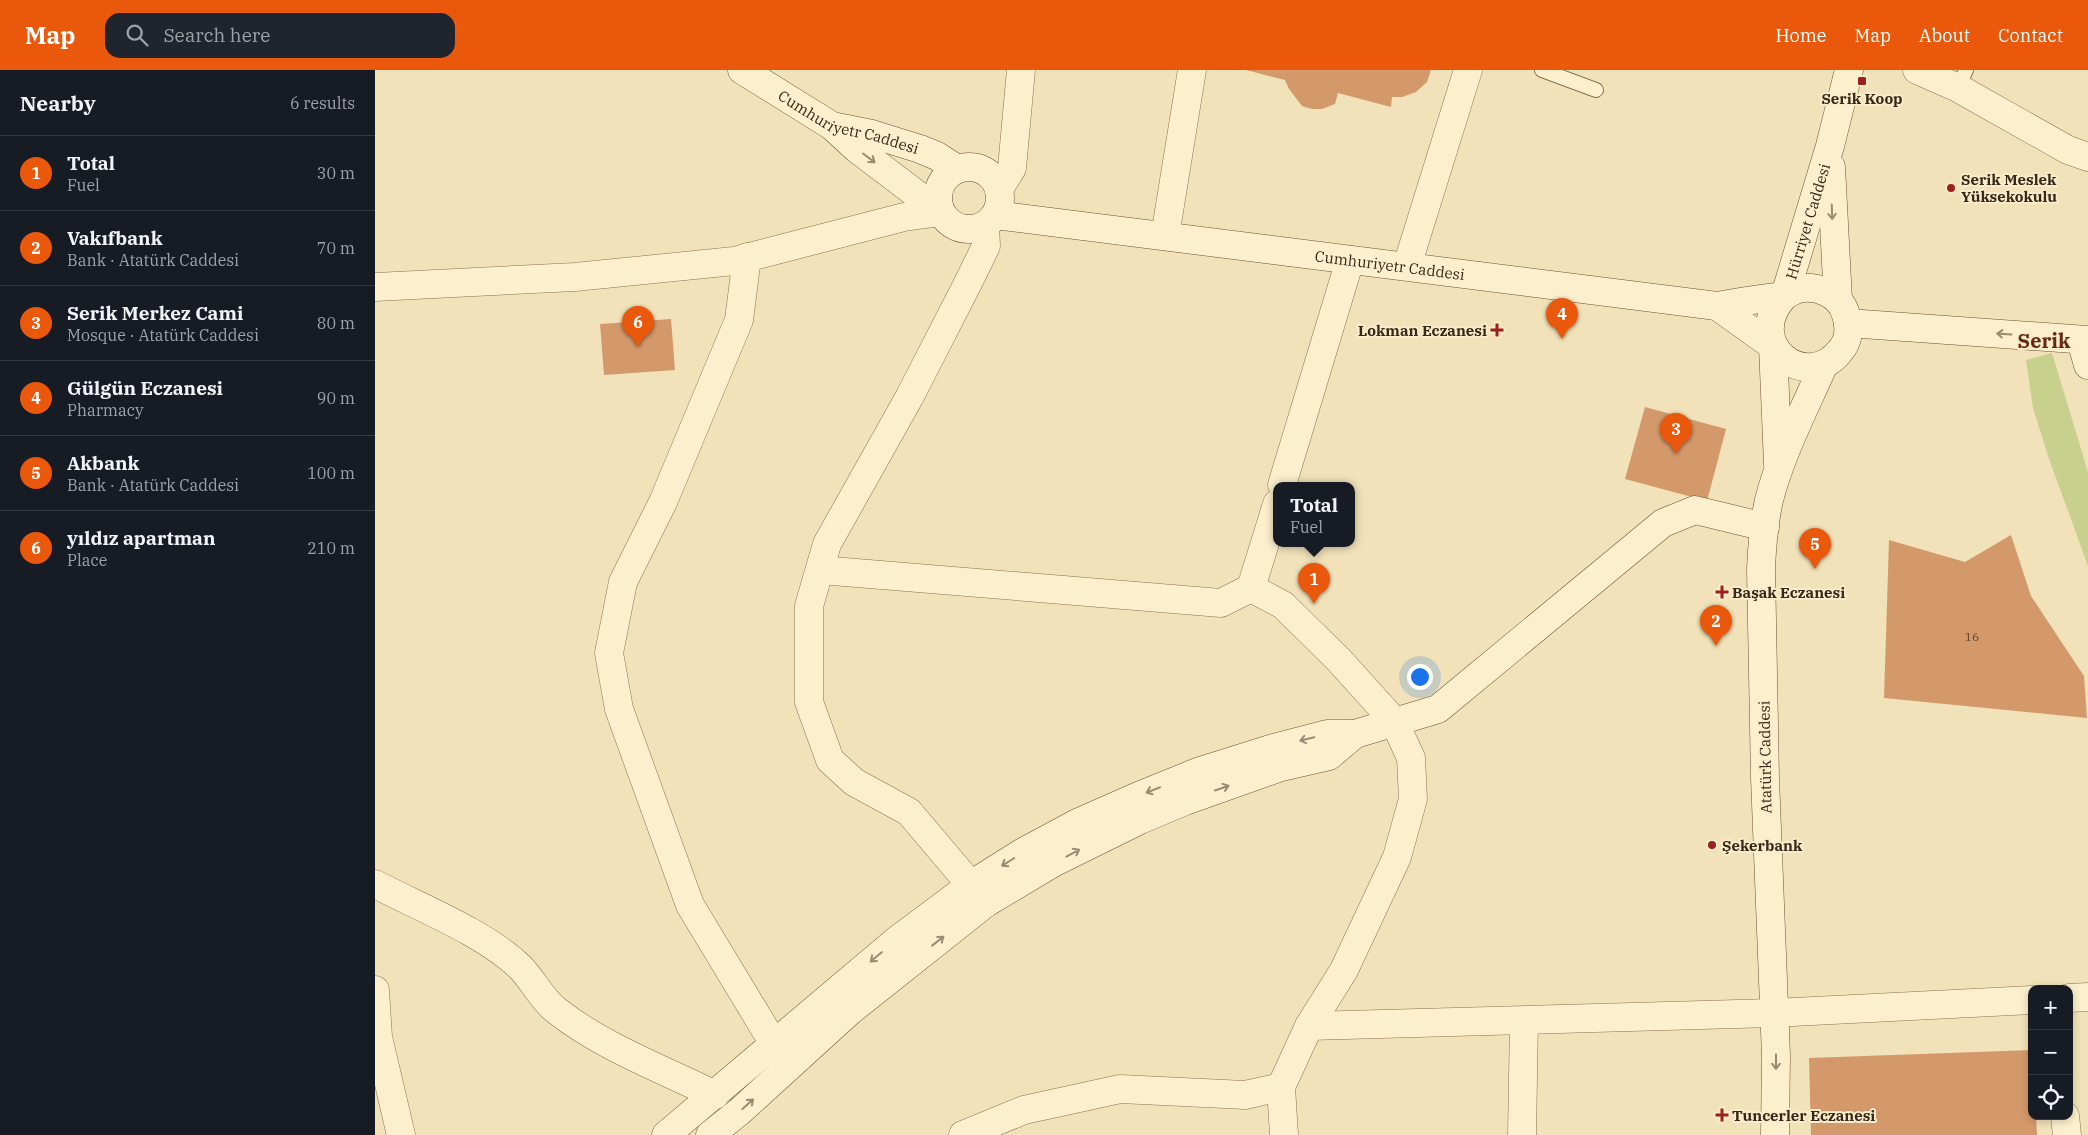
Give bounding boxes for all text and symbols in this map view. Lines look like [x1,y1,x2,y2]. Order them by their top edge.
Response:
search box [105,13,455,58]
text: Map [25,19,75,51]
icon: search [123,21,151,49]
text: Search here [163,23,270,47]
text: Home [1775,24,1827,47]
text: Map [1855,24,1891,47]
text: About [1919,24,1970,47]
text: Contact [1998,24,2063,47]
marker: Serik Koop [1856,75,1868,87]
street label: Cumhuriyetr Caddesi [775,85,922,158]
text: Nearby [20,89,96,117]
place label: Serik Koop [1821,89,1903,108]
text: 6 results [290,93,355,113]
text: Total [67,151,115,175]
one-way arrow [862,153,876,163]
street label: Hürriyet Caddesi [1781,161,1834,281]
text: 1 [31,163,41,183]
text: 30 m [317,163,355,183]
place label: Serik Meslek Yüksekokulu [1961,170,2057,206]
text: Fuel [67,175,100,195]
marker: Serik Meslek Yüksekokulu [1945,182,1957,194]
one-way arrow [1828,204,1837,220]
text: Vakıfbank [67,226,162,250]
text: 2 [31,238,41,258]
text: 70 m [317,238,355,258]
street label: Cumhuriyetr Caddesi [1314,246,1466,284]
text: Bank · Atatürk Caddesi [67,250,239,270]
pin: 4 [1546,298,1578,339]
text: Serik Merkez Cami [67,301,243,325]
pin: 6 [622,306,654,347]
text: 3 [31,313,41,333]
text: 80 m [317,313,355,333]
place label: Lokman Eczanesi [1358,321,1487,340]
marker: Lokman Eczanesi [1491,324,1503,336]
text: Mosque · Atatürk Caddesi [67,325,259,345]
district label: Serik [2018,327,2071,354]
one-way arrow [1997,329,2013,339]
text: Gülgün Eczanesi [67,376,223,400]
text: 4 [31,388,41,408]
text: 90 m [317,388,355,408]
text: Pharmacy [67,400,144,420]
pin: 3 [1660,413,1692,454]
text: Akbank [67,451,139,475]
text: 5 [31,463,41,483]
text: 100 m [307,463,355,483]
text: Bank · Atatürk Caddesi [67,475,239,495]
popup [1273,482,1355,547]
text: Total [1290,493,1338,517]
text: Fuel [1290,517,1323,537]
text: yıldız apartman [67,526,216,550]
pin: 5 [1799,528,1831,569]
text: 6 [31,538,41,558]
text: 210 m [307,538,355,558]
text: Place [67,550,107,570]
pin: 1 [1298,563,1330,604]
place label: Başak Eczanesi [1732,583,1845,602]
marker: Başak Eczanesi [1716,586,1728,598]
pin: 2 [1700,605,1732,646]
house number: 16 [1965,629,1979,644]
your location [1407,664,1433,690]
street label: Atatürk Caddesi [1755,700,1775,814]
one-way arrow [1300,735,1316,744]
one-way arrow [1214,783,1230,792]
one-way arrow [1146,786,1161,795]
place label: Şekerbank [1722,836,1803,855]
marker: Şekerbank [1706,839,1718,851]
one-way arrow [1066,848,1081,858]
one-way arrow [1001,857,1015,867]
one-way arrow [931,936,944,947]
one-way arrow [870,951,883,962]
map controls [2028,985,2073,1120]
button: + [2028,985,2073,1030]
button: − [2028,1030,2073,1075]
one-way arrow [1771,1054,1781,1070]
button: locate [2028,1075,2073,1120]
one-way arrow [741,1098,754,1110]
place label: Tuncerler Eczanesi [1732,1106,1875,1125]
marker: Tuncerler Eczanesi [1716,1109,1728,1121]

